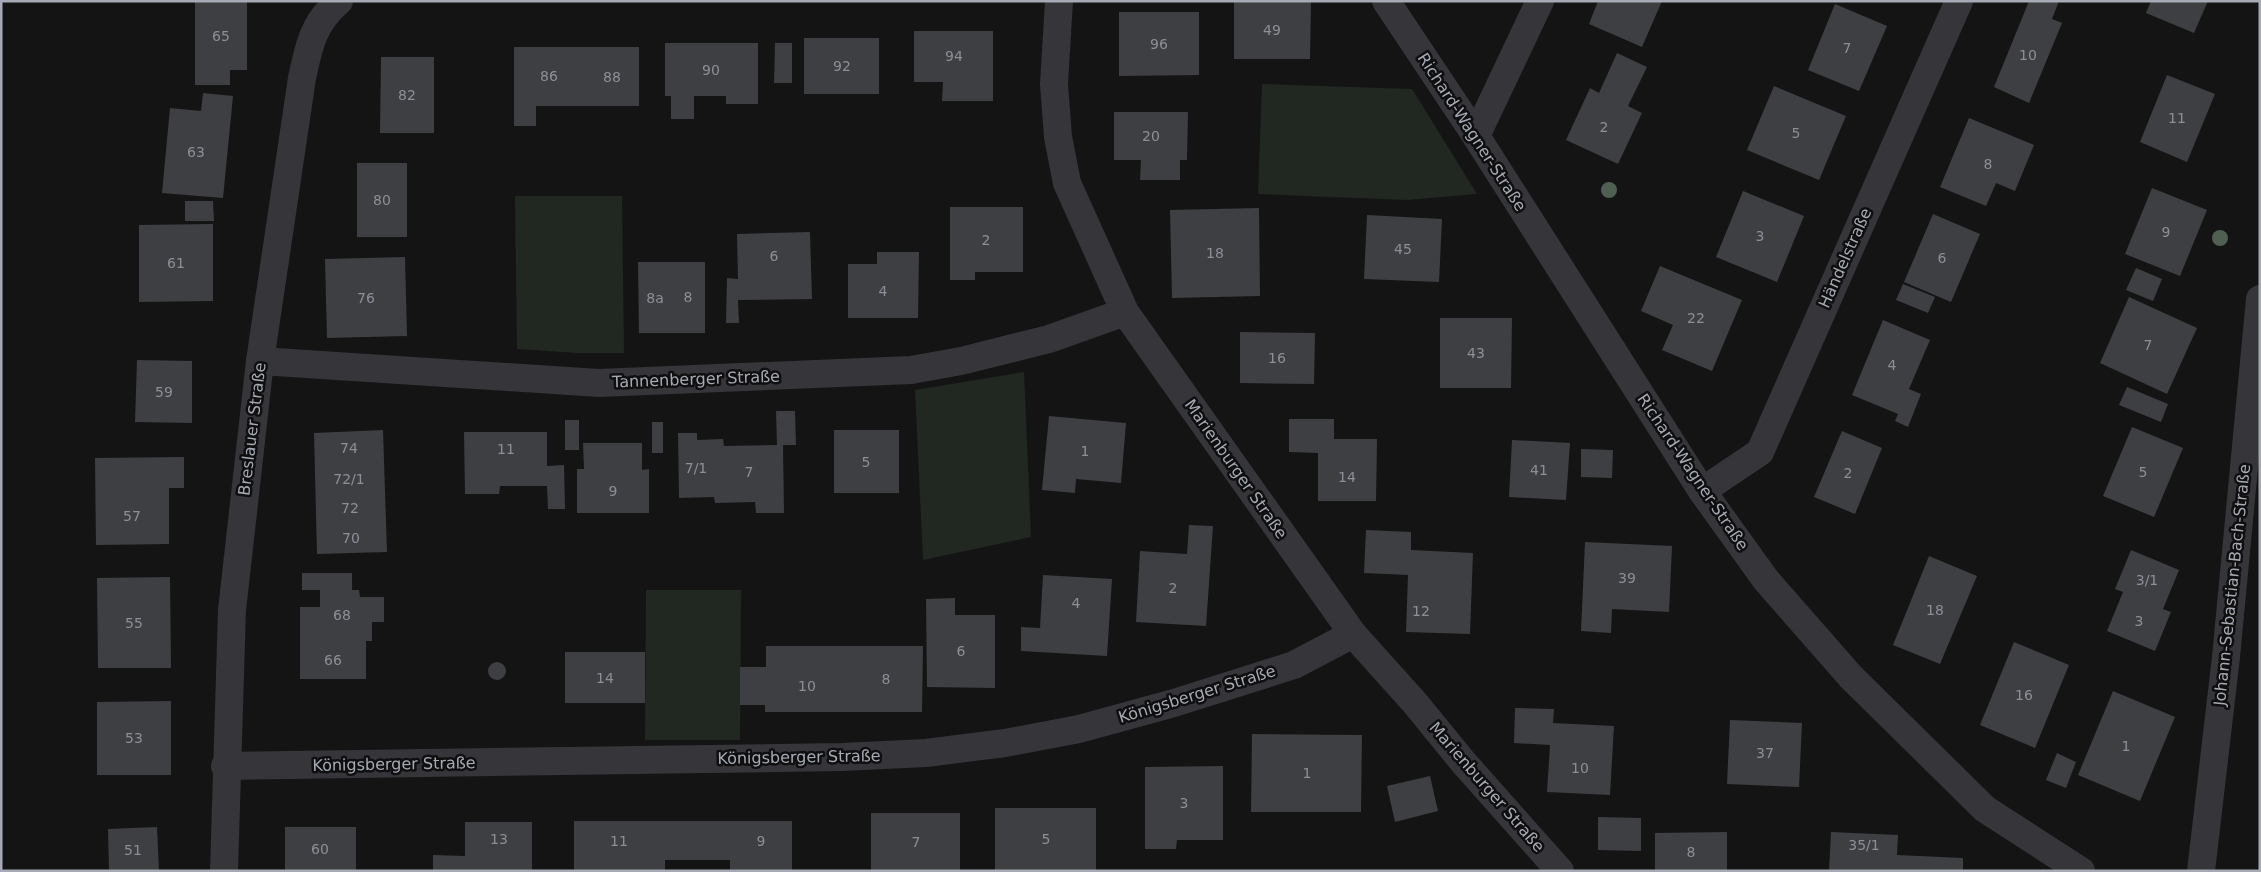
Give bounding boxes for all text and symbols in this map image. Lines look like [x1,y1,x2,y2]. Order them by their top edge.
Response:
house number: 49 [1263,22,1281,38]
house number: 65 [212,28,230,44]
house number: 96 [1150,36,1168,52]
house number: 7 [1843,40,1851,56]
house number: 10 [2019,47,2037,63]
house number: 94 [945,48,963,64]
street label: Richard-Wagner-Straße [1414,49,1530,215]
house number: 92 [833,58,851,74]
house number: 90 [702,62,720,78]
house number: 86 [540,68,558,84]
house number: 88 [603,69,621,85]
house number: 82 [398,87,416,103]
house number: 11 [2168,110,2186,126]
house number: 2 [1600,119,1608,135]
house number: 5 [1792,125,1800,141]
house number: 20 [1142,128,1160,144]
house number: 63 [187,144,205,160]
house number: 8 [1984,156,1992,172]
house number: 80 [373,192,391,208]
street label: Händelstraße [1814,205,1876,311]
house number: 9 [2162,224,2170,240]
house number: 3 [1756,228,1764,244]
house number: 2 [982,232,990,248]
house number: 45 [1394,241,1412,257]
house number: 18 [1206,245,1224,261]
house number: 6 [770,248,779,264]
house number: 6 [1938,250,1947,266]
house number: 61 [167,255,185,271]
house number: 4 [879,283,888,299]
house number: 8 [684,289,692,305]
house number: 76 [357,290,375,306]
house number: 8a [646,290,664,306]
house number: 22 [1687,310,1705,326]
house number: 7 [2144,337,2152,353]
house number: 43 [1467,345,1485,361]
house number: 16 [1268,350,1286,366]
house number: 4 [1888,357,1897,373]
street label: Breslauer Straße [234,361,270,497]
street label: Tannenberger Straße [611,367,780,391]
house number: 59 [155,384,173,400]
street label: Richard-Wagner-Straße [1633,390,1753,554]
street label: Marienburger Straße [1181,396,1291,542]
house number: 74 [340,440,358,456]
house number: 11 [497,441,515,457]
house number: 1 [1081,443,1089,459]
house number: 5 [862,454,870,470]
house number: 7/1 [685,460,707,476]
house number: 41 [1530,462,1548,478]
street label: Johann-Sebastian-Bach-Straße [2210,463,2254,708]
house number: 7 [745,464,753,480]
house number: 5 [2139,464,2147,480]
house number: 2 [1844,465,1852,481]
house number: 14 [1338,469,1356,485]
house number: 72/1 [333,471,365,487]
house number: 9 [609,483,617,499]
house number: 72 [341,500,359,516]
house number: 57 [123,508,141,524]
house number: 70 [342,530,360,546]
house number: 39 [1618,570,1636,586]
house number: 3/1 [2136,572,2158,588]
house number: 2 [1169,580,1177,596]
house number: 4 [1072,595,1081,611]
house number: 18 [1926,602,1944,618]
house number: 12 [1412,603,1430,619]
house number: 68 [333,607,351,623]
house number: 3 [2135,613,2143,629]
house number: 55 [125,615,143,631]
house number: 6 [957,643,966,659]
house number: 66 [324,652,342,668]
street label: Königsberger Straße [1116,661,1278,727]
house number: 14 [596,670,614,686]
house number: 8 [882,671,890,687]
house number: 10 [798,678,816,694]
house number: 16 [2015,687,2033,703]
street label: Marienburger Straße [1426,718,1548,856]
house number: 53 [125,730,143,746]
house number: 1 [2122,738,2130,754]
house number: 37 [1756,745,1774,761]
street label: Königsberger Straße [717,746,881,768]
street label: Königsberger Straße [312,753,476,775]
house number: 10 [1571,760,1589,776]
house number: 1 [1303,765,1311,781]
house number: 3 [1180,795,1188,811]
house number: 13 [490,831,508,847]
house number: 5 [1042,831,1050,847]
house number: 11 [610,833,628,849]
house number: 9 [757,833,765,849]
house number: 7 [912,834,920,850]
house number: 35/1 [1848,837,1880,853]
house number: 60 [311,841,329,857]
house number: 51 [124,842,142,858]
house number: 8 [1687,844,1695,860]

